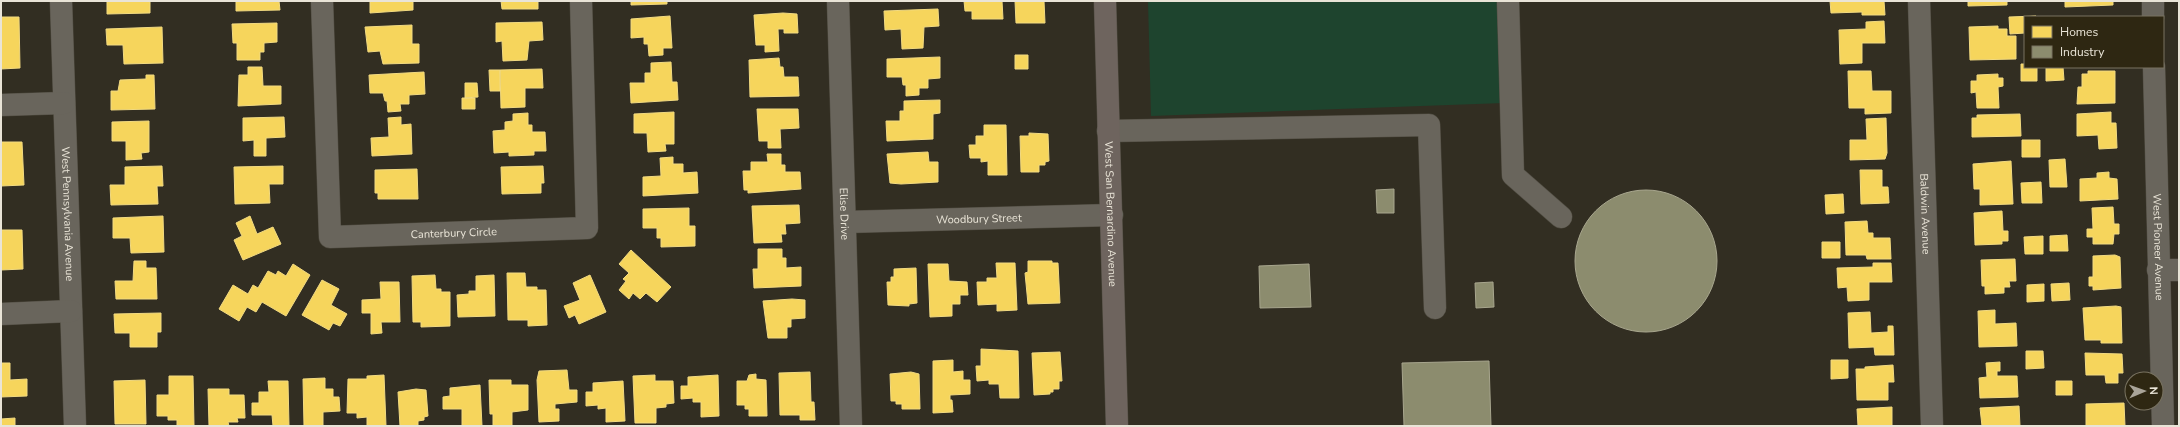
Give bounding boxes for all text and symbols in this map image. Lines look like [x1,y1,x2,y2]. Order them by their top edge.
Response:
legend [2024,16,2164,68]
text: Homes [2060,24,2098,40]
text: Industry [2060,44,2105,60]
street label: West San Bernardino Avenue [1101,141,1120,287]
street label: West Pennsylvania Avenue [58,146,77,282]
street label: Baldwin Avenue [1916,173,1934,255]
street label: Elise Drive [836,188,852,240]
street label: West Pioneer Avenue [2149,193,2167,301]
street label: Woodbury Street [936,210,1022,228]
street label: Canterbury Circle [410,224,497,242]
north arrow [2124,371,2164,411]
text: N [2146,386,2161,395]

